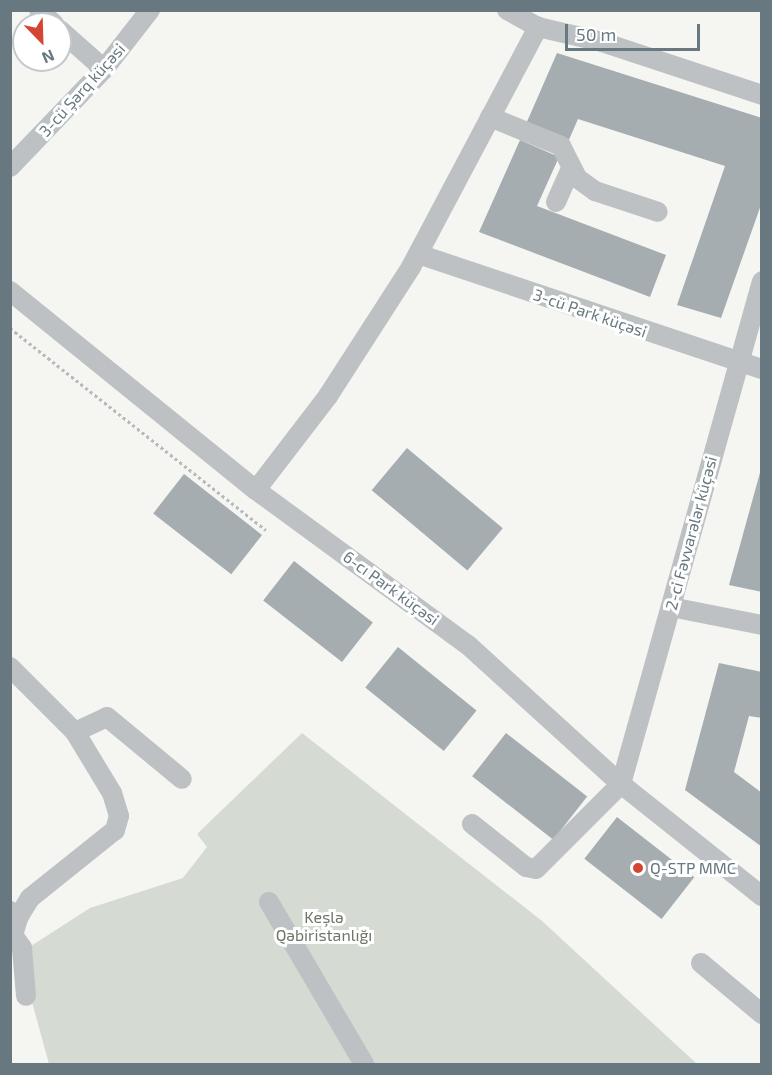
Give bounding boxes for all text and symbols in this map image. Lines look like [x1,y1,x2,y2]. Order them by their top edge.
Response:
north arrow [12,12,72,72]
scale bar [568,12,703,50]
text: 50 m [576,23,616,45]
street label: 3-cü Şərq küçəsi [35,39,129,141]
text: N [39,46,57,68]
street label: 3-cü Park küçəsi [531,285,649,341]
street label: 2-ci Fəvvarələr küçəsi [661,454,721,612]
street label: 6-cı Park küçəsi [339,547,443,629]
place label: Q-STP MMC [650,858,736,878]
marker: Q-STP MMC [631,861,645,875]
park label: Keşlə Qəbiristanlığı [276,907,372,945]

